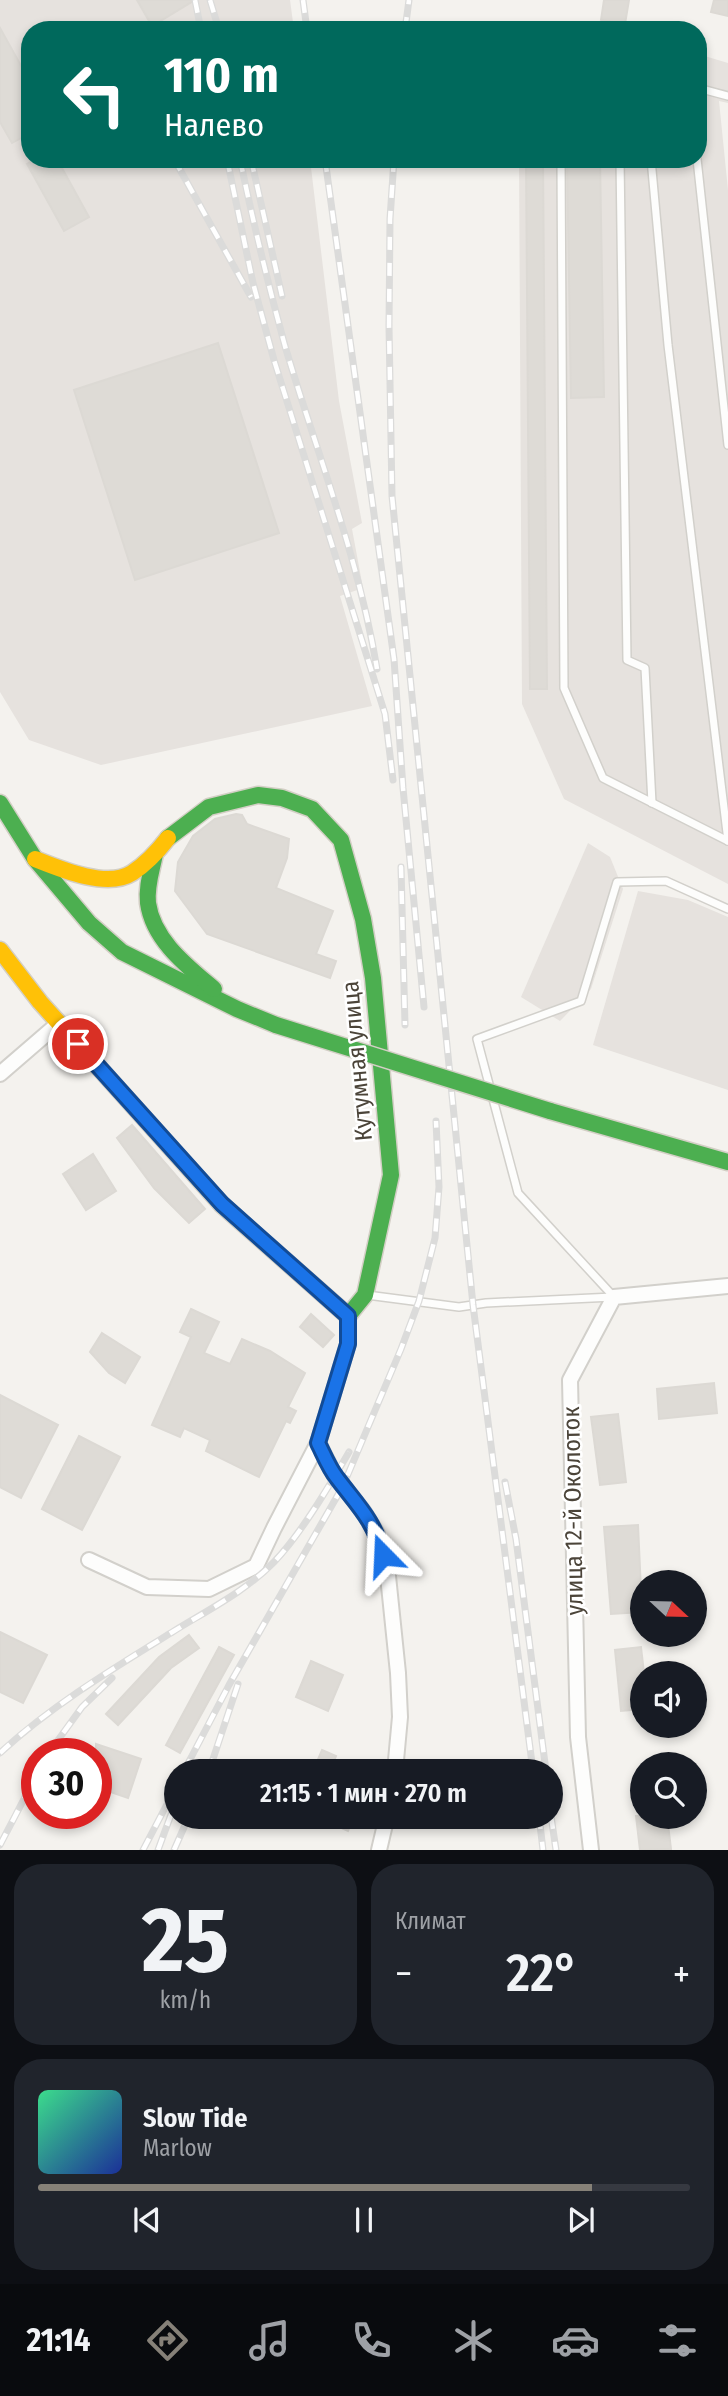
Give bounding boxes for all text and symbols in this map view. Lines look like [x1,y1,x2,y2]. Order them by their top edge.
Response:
text: 110 m [164,46,279,105]
icon: left [49,49,140,140]
text: Налево [164,106,264,144]
street label: Кутумная улица [336,980,378,1142]
pin [48,1014,108,1074]
icon: arrive [59,1025,97,1063]
street label: улица 12-й Околоток [557,1406,589,1616]
position arrow [346,1518,420,1592]
north arrow [630,1570,707,1647]
map controls [630,1570,707,1829]
button: sound [630,1661,707,1738]
speed limit sign: 30 [21,1738,112,1829]
button: search [630,1752,707,1829]
text: 21:15 · 1 мин · 270 m [260,1778,467,1809]
text: 25 [142,1886,229,1995]
text: Климат [395,1907,466,1935]
text: 22° [506,1942,578,2005]
text: − [395,1951,412,1997]
text: + [673,1951,690,1997]
text: km/h [160,1986,211,2014]
text: Slow Tide [143,2103,247,2134]
text: Marlow [143,2134,212,2162]
icon: previous [128,2201,166,2239]
icon: pause [345,2201,383,2239]
icon: next [562,2201,600,2239]
icon: directions [143,2316,192,2365]
icon: music [245,2316,294,2365]
icon: phone [347,2316,396,2365]
icon: climate [449,2316,498,2365]
icon: car [551,2316,600,2365]
icon: filters [653,2316,702,2365]
text: 21:14 [26,2321,90,2359]

